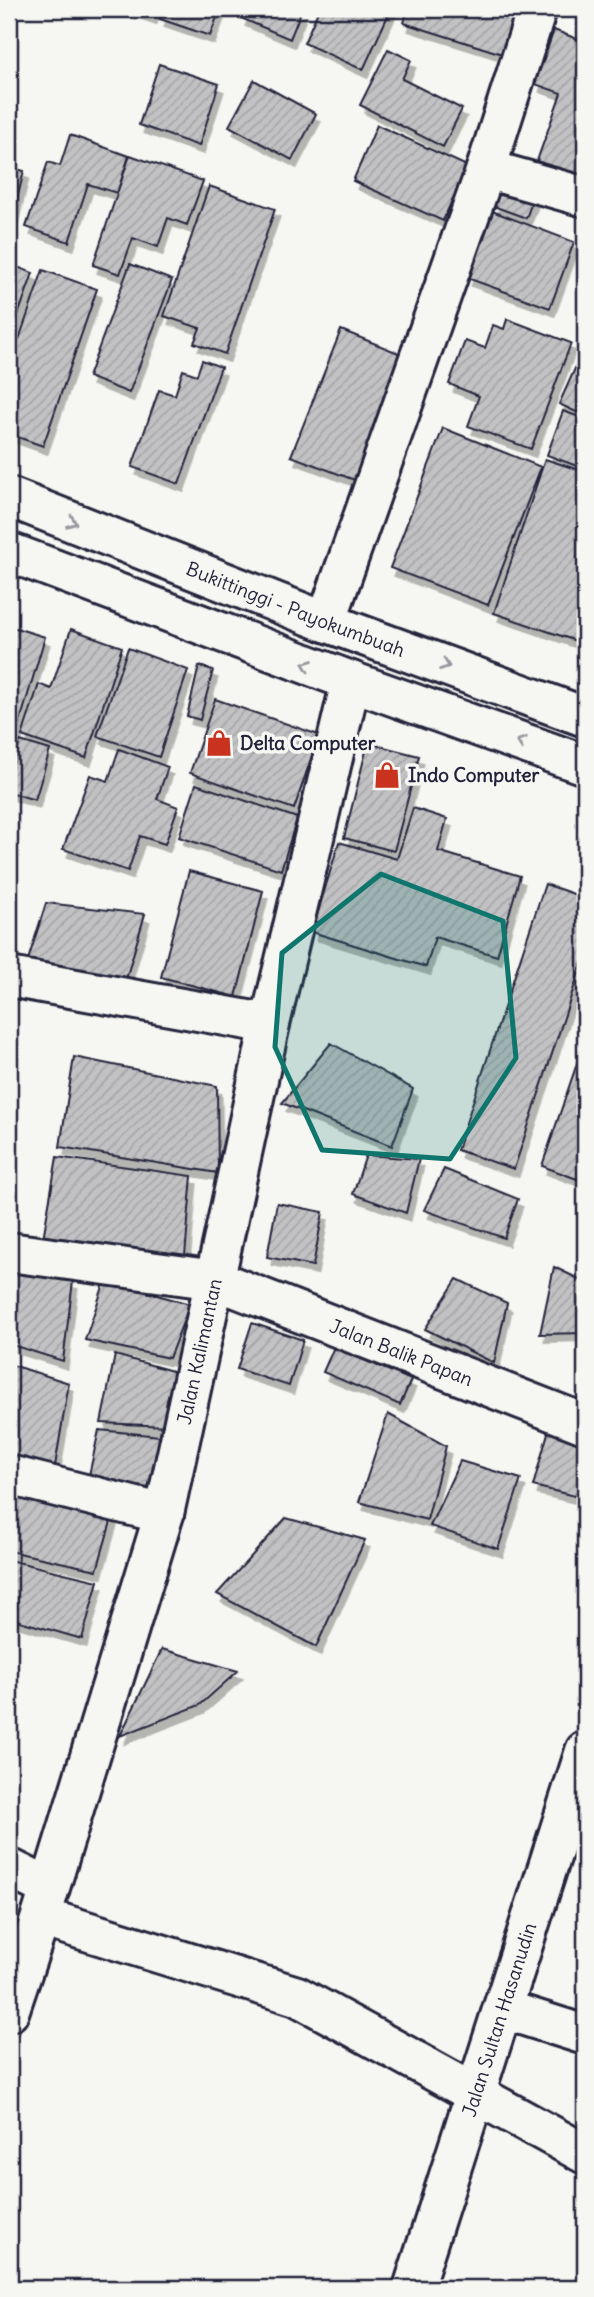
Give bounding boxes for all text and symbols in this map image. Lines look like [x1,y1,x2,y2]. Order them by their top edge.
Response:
one-way arrow [66,514,78,528]
street label: Bukittinggi - Payokumbuah [183,556,408,662]
one-way arrow [438,657,450,671]
one-way arrow [301,659,313,673]
shop icon: Delta Computer [204,728,234,758]
place label: Delta Computer [240,731,376,755]
one-way arrow [515,736,527,750]
shop icon: Indo Computer [372,760,402,790]
place label: Indo Computer [408,763,540,787]
street label: Jalan Kalimantan [172,1276,227,1427]
street label: Jalan Balik Papan [326,1314,477,1391]
street label: Jalan Sultan Hasanudin [457,1919,541,2119]

